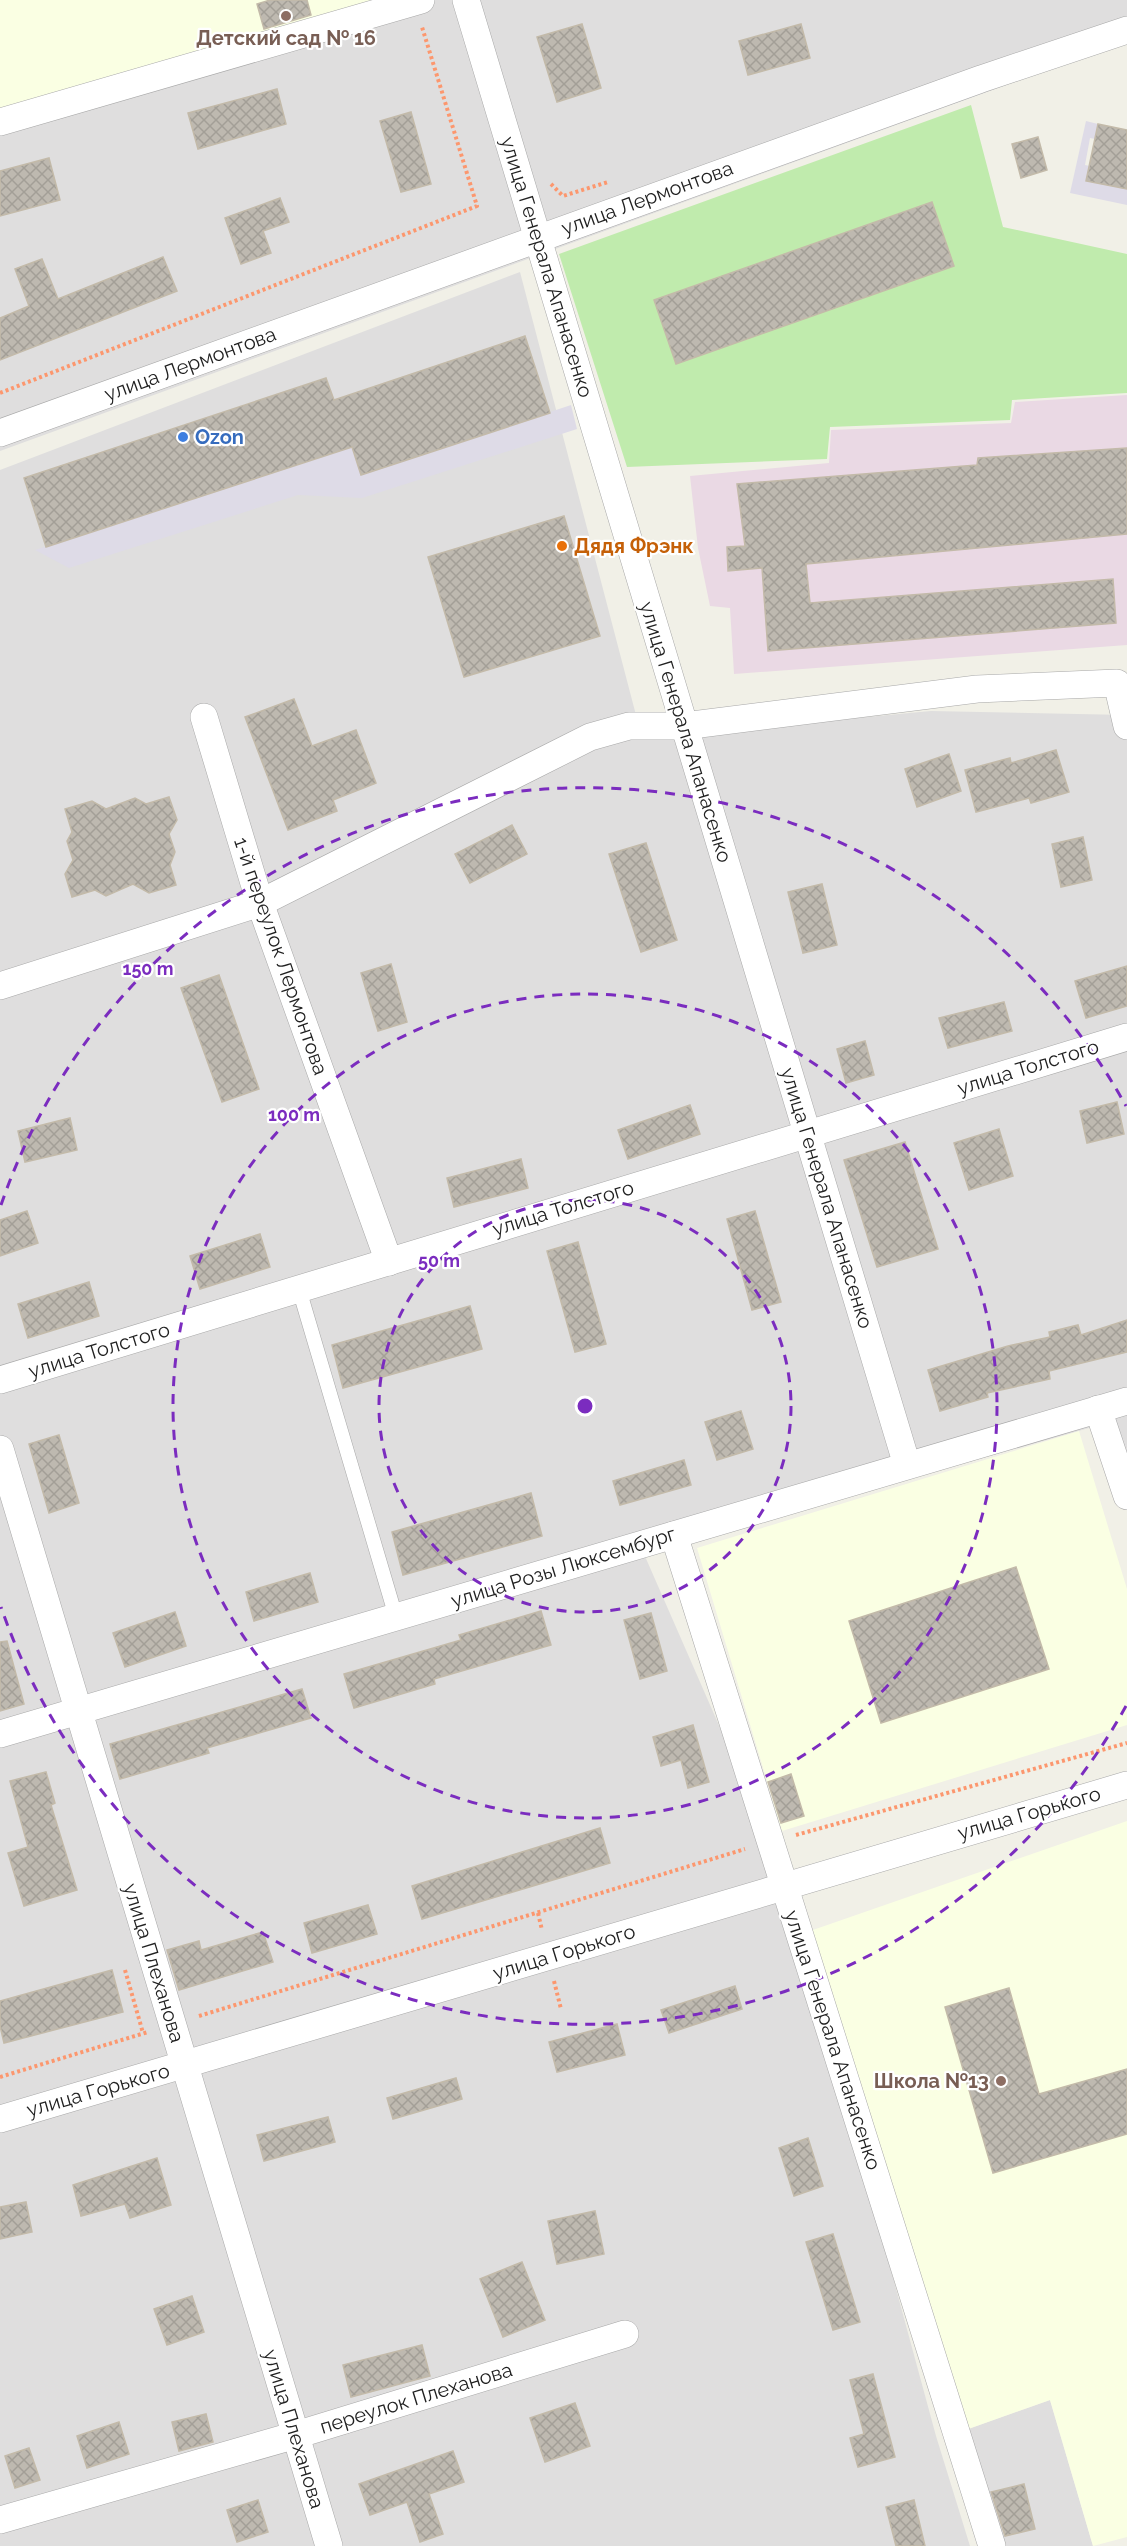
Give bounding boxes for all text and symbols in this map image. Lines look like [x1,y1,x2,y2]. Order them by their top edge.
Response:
marker: Детский сад № 16 [279,9,293,23]
place label: Детский сад № 16 [196,26,376,50]
street label: улица Генерала Апанасенко [496,134,598,400]
street label: улица Лермонтова [558,156,736,240]
street label: улица Лермонтова [101,322,279,406]
place label: Ozon [195,425,244,449]
marker: Ozon [176,430,190,444]
place label: Дядя Фрэнк [574,534,694,558]
marker: Дядя Фрэнк [555,539,569,553]
street label: улица Генерала Апанасенко [635,599,737,865]
street label: 1-й переулок Лермонтова [229,834,333,1078]
text: 150 m [123,958,174,979]
street label: улица Толстого [954,1034,1102,1100]
street label: улица Генерала Апанасенко [776,1065,878,1331]
text: 100 m [268,1104,320,1125]
street label: улица Толстого [489,1175,637,1241]
text: 50 m [418,1250,460,1271]
street label: улица Толстого [25,1317,173,1383]
centre of rings [575,1396,595,1416]
street label: улица Розы Люксембург [448,1521,678,1613]
street label: улица Горького [955,1781,1103,1845]
street label: улица Плеханова [118,1881,190,2045]
street label: улица Генерала Апанасенко [780,1907,886,2173]
street label: улица Горького [490,1919,638,1985]
street label: улица Горького [24,2058,172,2122]
place label: Школа №13 [874,2069,989,2093]
marker: Школа №13 [994,2074,1008,2088]
street label: улица Плеханова [258,2347,330,2511]
street label: переулок Плеханова [317,2357,515,2439]

